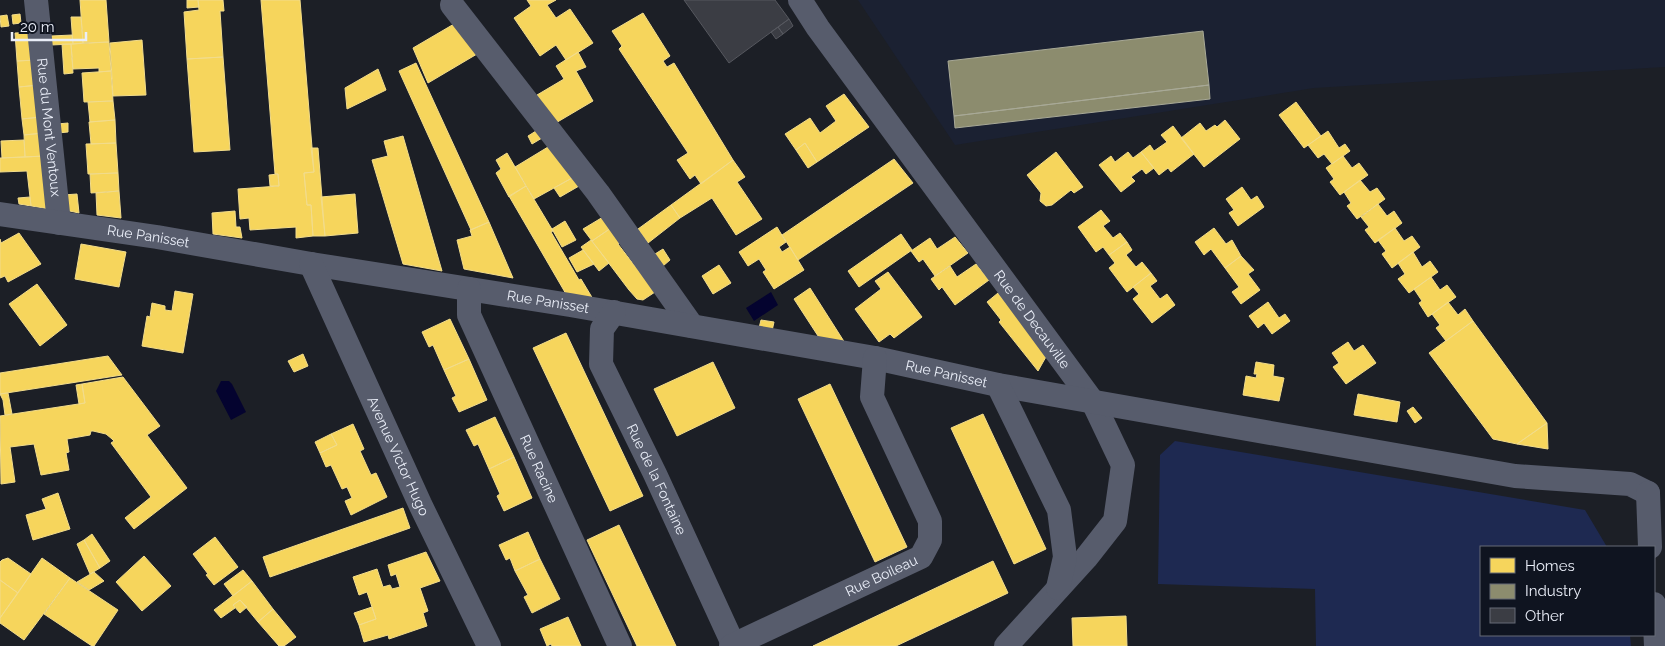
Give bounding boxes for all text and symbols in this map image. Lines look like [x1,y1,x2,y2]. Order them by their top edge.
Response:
scale bar [12,10,86,42]
text: 20 m [20,18,55,36]
street label: Rue du Mont Ventoux [34,57,64,197]
street label: Rue Panisset [106,222,191,251]
street label: Rue de Decauville [991,267,1074,372]
street label: Rue Panisset [506,287,591,316]
street label: Rue Panisset [904,357,989,390]
street label: Avenue Victor Hugo [364,394,432,518]
street label: Rue de la Fontaine [624,421,690,537]
street label: Rue Racine [517,432,562,505]
legend [1480,546,1655,636]
street label: Rue Boileau [843,552,920,599]
text: Homes [1525,557,1575,575]
text: Industry [1525,582,1581,600]
text: Other [1525,607,1565,625]

